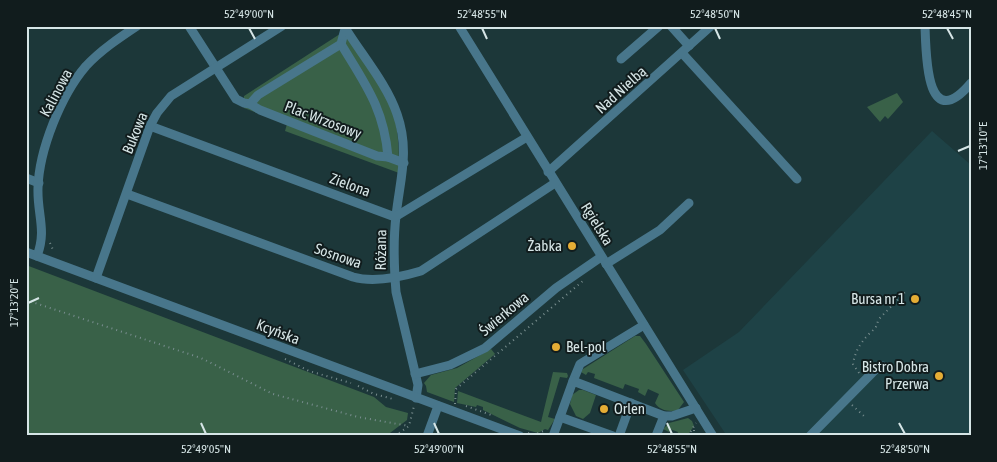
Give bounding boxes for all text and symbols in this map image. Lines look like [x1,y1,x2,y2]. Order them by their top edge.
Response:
text: 52°49'00"N [224,7,274,21]
text: 52°48'55"N [457,7,507,21]
text: 52°48'50"N [690,7,740,21]
text: 52°48'45"N [922,7,972,21]
street label: Nad Nielbą [592,63,649,117]
street label: Kalinowa [36,66,75,119]
street label: Plac Wrzosowy [282,97,364,142]
street label: Bukowa [119,110,151,156]
text: 17°13'10"E [976,122,990,170]
street label: Zielona [327,169,373,200]
street label: Rgielska [578,199,617,248]
street label: Różana [372,229,389,271]
place label: Żabka [528,237,562,254]
street label: Sosnowa [312,240,364,271]
marker: Żabka [566,240,578,252]
text: 17°13'20"E [7,279,21,327]
street label: Świerkowa [476,288,532,339]
place label: Bursa nr 1 [851,290,905,307]
marker: Bursa nr 1 [909,293,921,305]
street label: Kcyńska [254,316,302,348]
place label: Bel-pol [566,338,606,355]
marker: Bel-pol [550,341,562,353]
place label: Bistro Dobra Przerwa [862,358,929,392]
marker: Bistro Dobra Przerwa [933,370,945,382]
place label: Orlen [614,400,645,417]
marker: Orlen [598,403,610,415]
text: 52°49'05"N [181,442,231,456]
text: 52°49'00"N [414,442,464,456]
text: 52°48'55"N [647,442,697,456]
text: 52°48'50"N [880,442,930,456]

